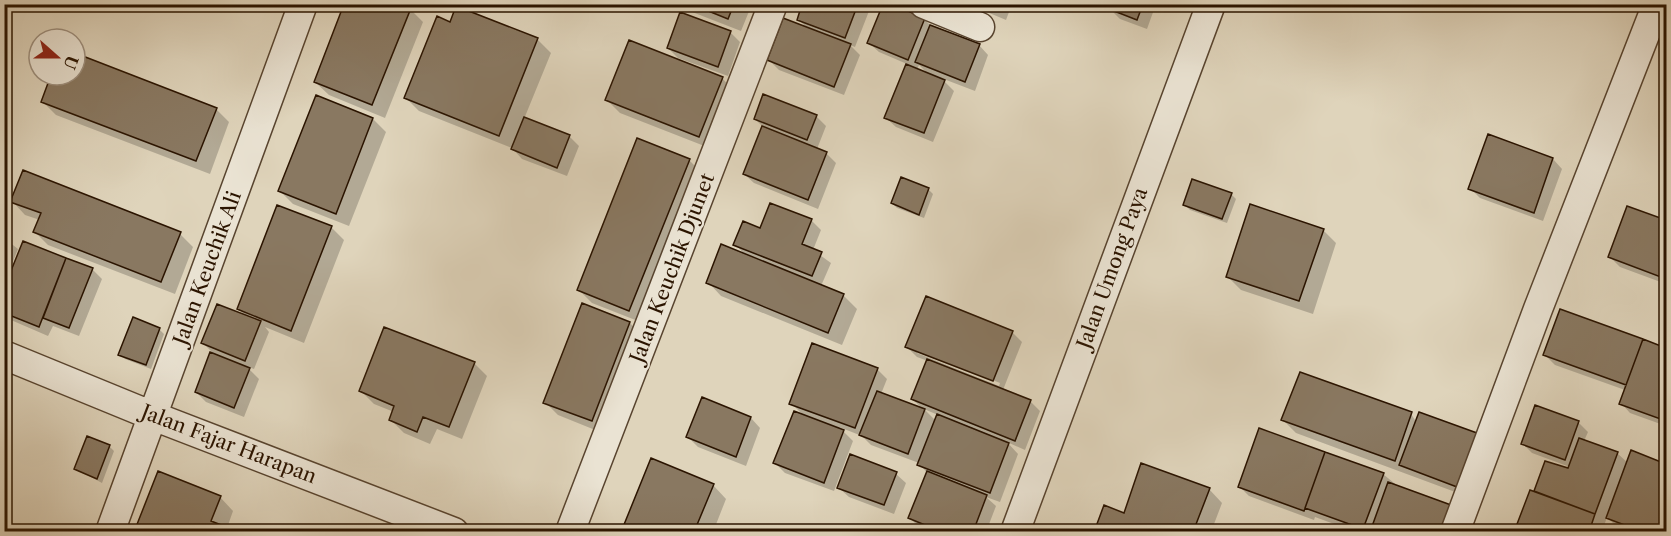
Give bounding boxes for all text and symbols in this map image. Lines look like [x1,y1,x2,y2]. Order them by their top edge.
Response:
north arrow [27,27,87,87]
text: U [59,53,83,72]
street label: Jalan Keuchik Djunet [624,170,719,369]
street label: Jalan Umong Paya [1071,184,1153,355]
street label: Jalan Keuchik Ali [167,188,246,351]
street label: Jalan Fajar Harapan [135,398,321,489]

